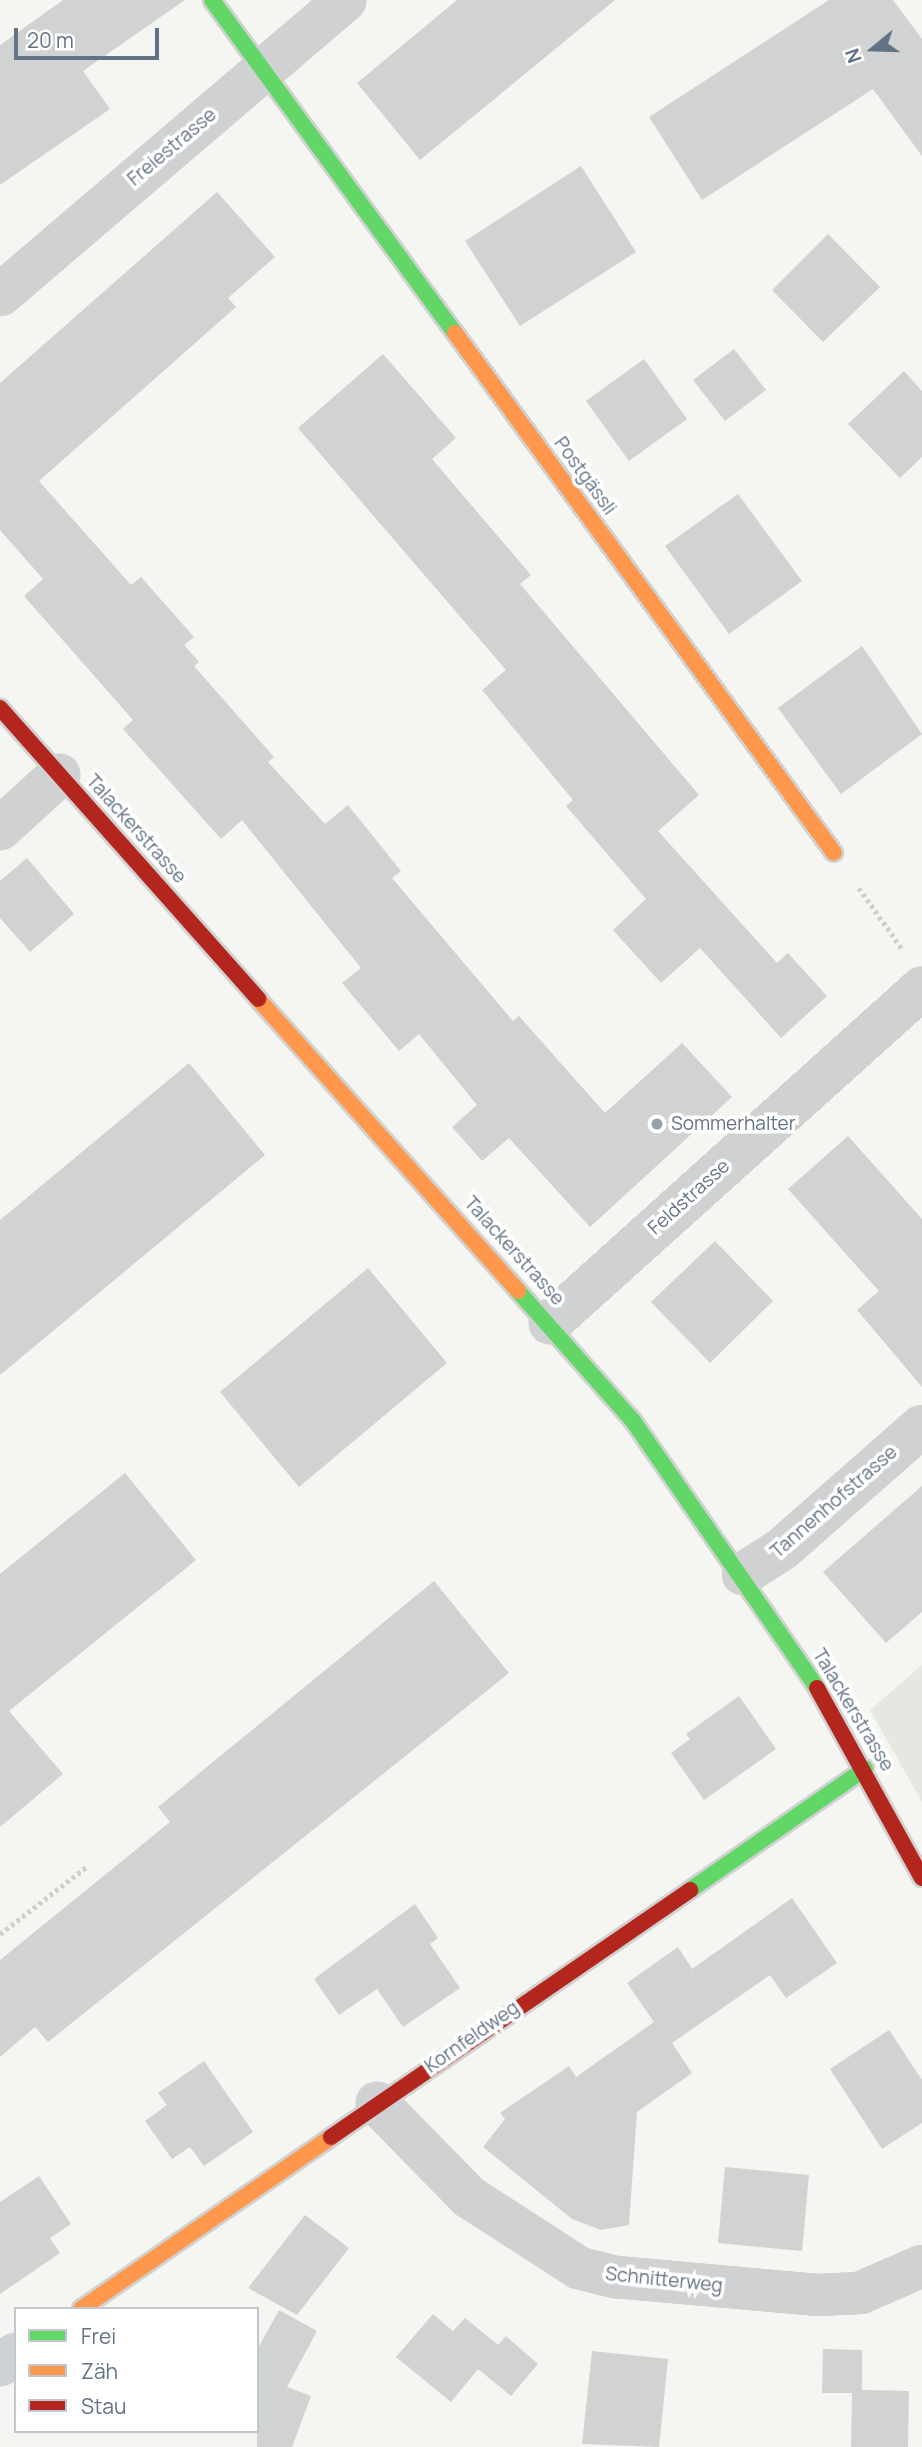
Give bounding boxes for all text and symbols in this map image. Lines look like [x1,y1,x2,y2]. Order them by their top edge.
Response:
scale bar [18,14,163,58]
north arrow [838,14,908,84]
text: 20 m [27,26,74,54]
text: N [839,45,868,67]
street label: Freiestrasse [123,103,221,191]
street label: Postgässli [549,433,621,519]
street label: Talackerstrasse [81,770,191,888]
place label: Sommerhalter [671,1113,796,1135]
marker: Sommerhalter [649,1116,665,1132]
street label: Feldstrasse [644,1154,734,1240]
street label: Talackerstrasse [459,1192,569,1310]
street label: Tannenhofstrasse [766,1441,902,1563]
street label: Talackerstrasse [808,1645,898,1775]
street label: Kornfeldweg [421,1996,523,2078]
street label: Schnitterweg [604,2263,724,2297]
legend [14,2307,259,2433]
text: Frei [81,2322,116,2350]
text: Zäh [81,2357,118,2385]
text: Stau [81,2392,127,2420]

